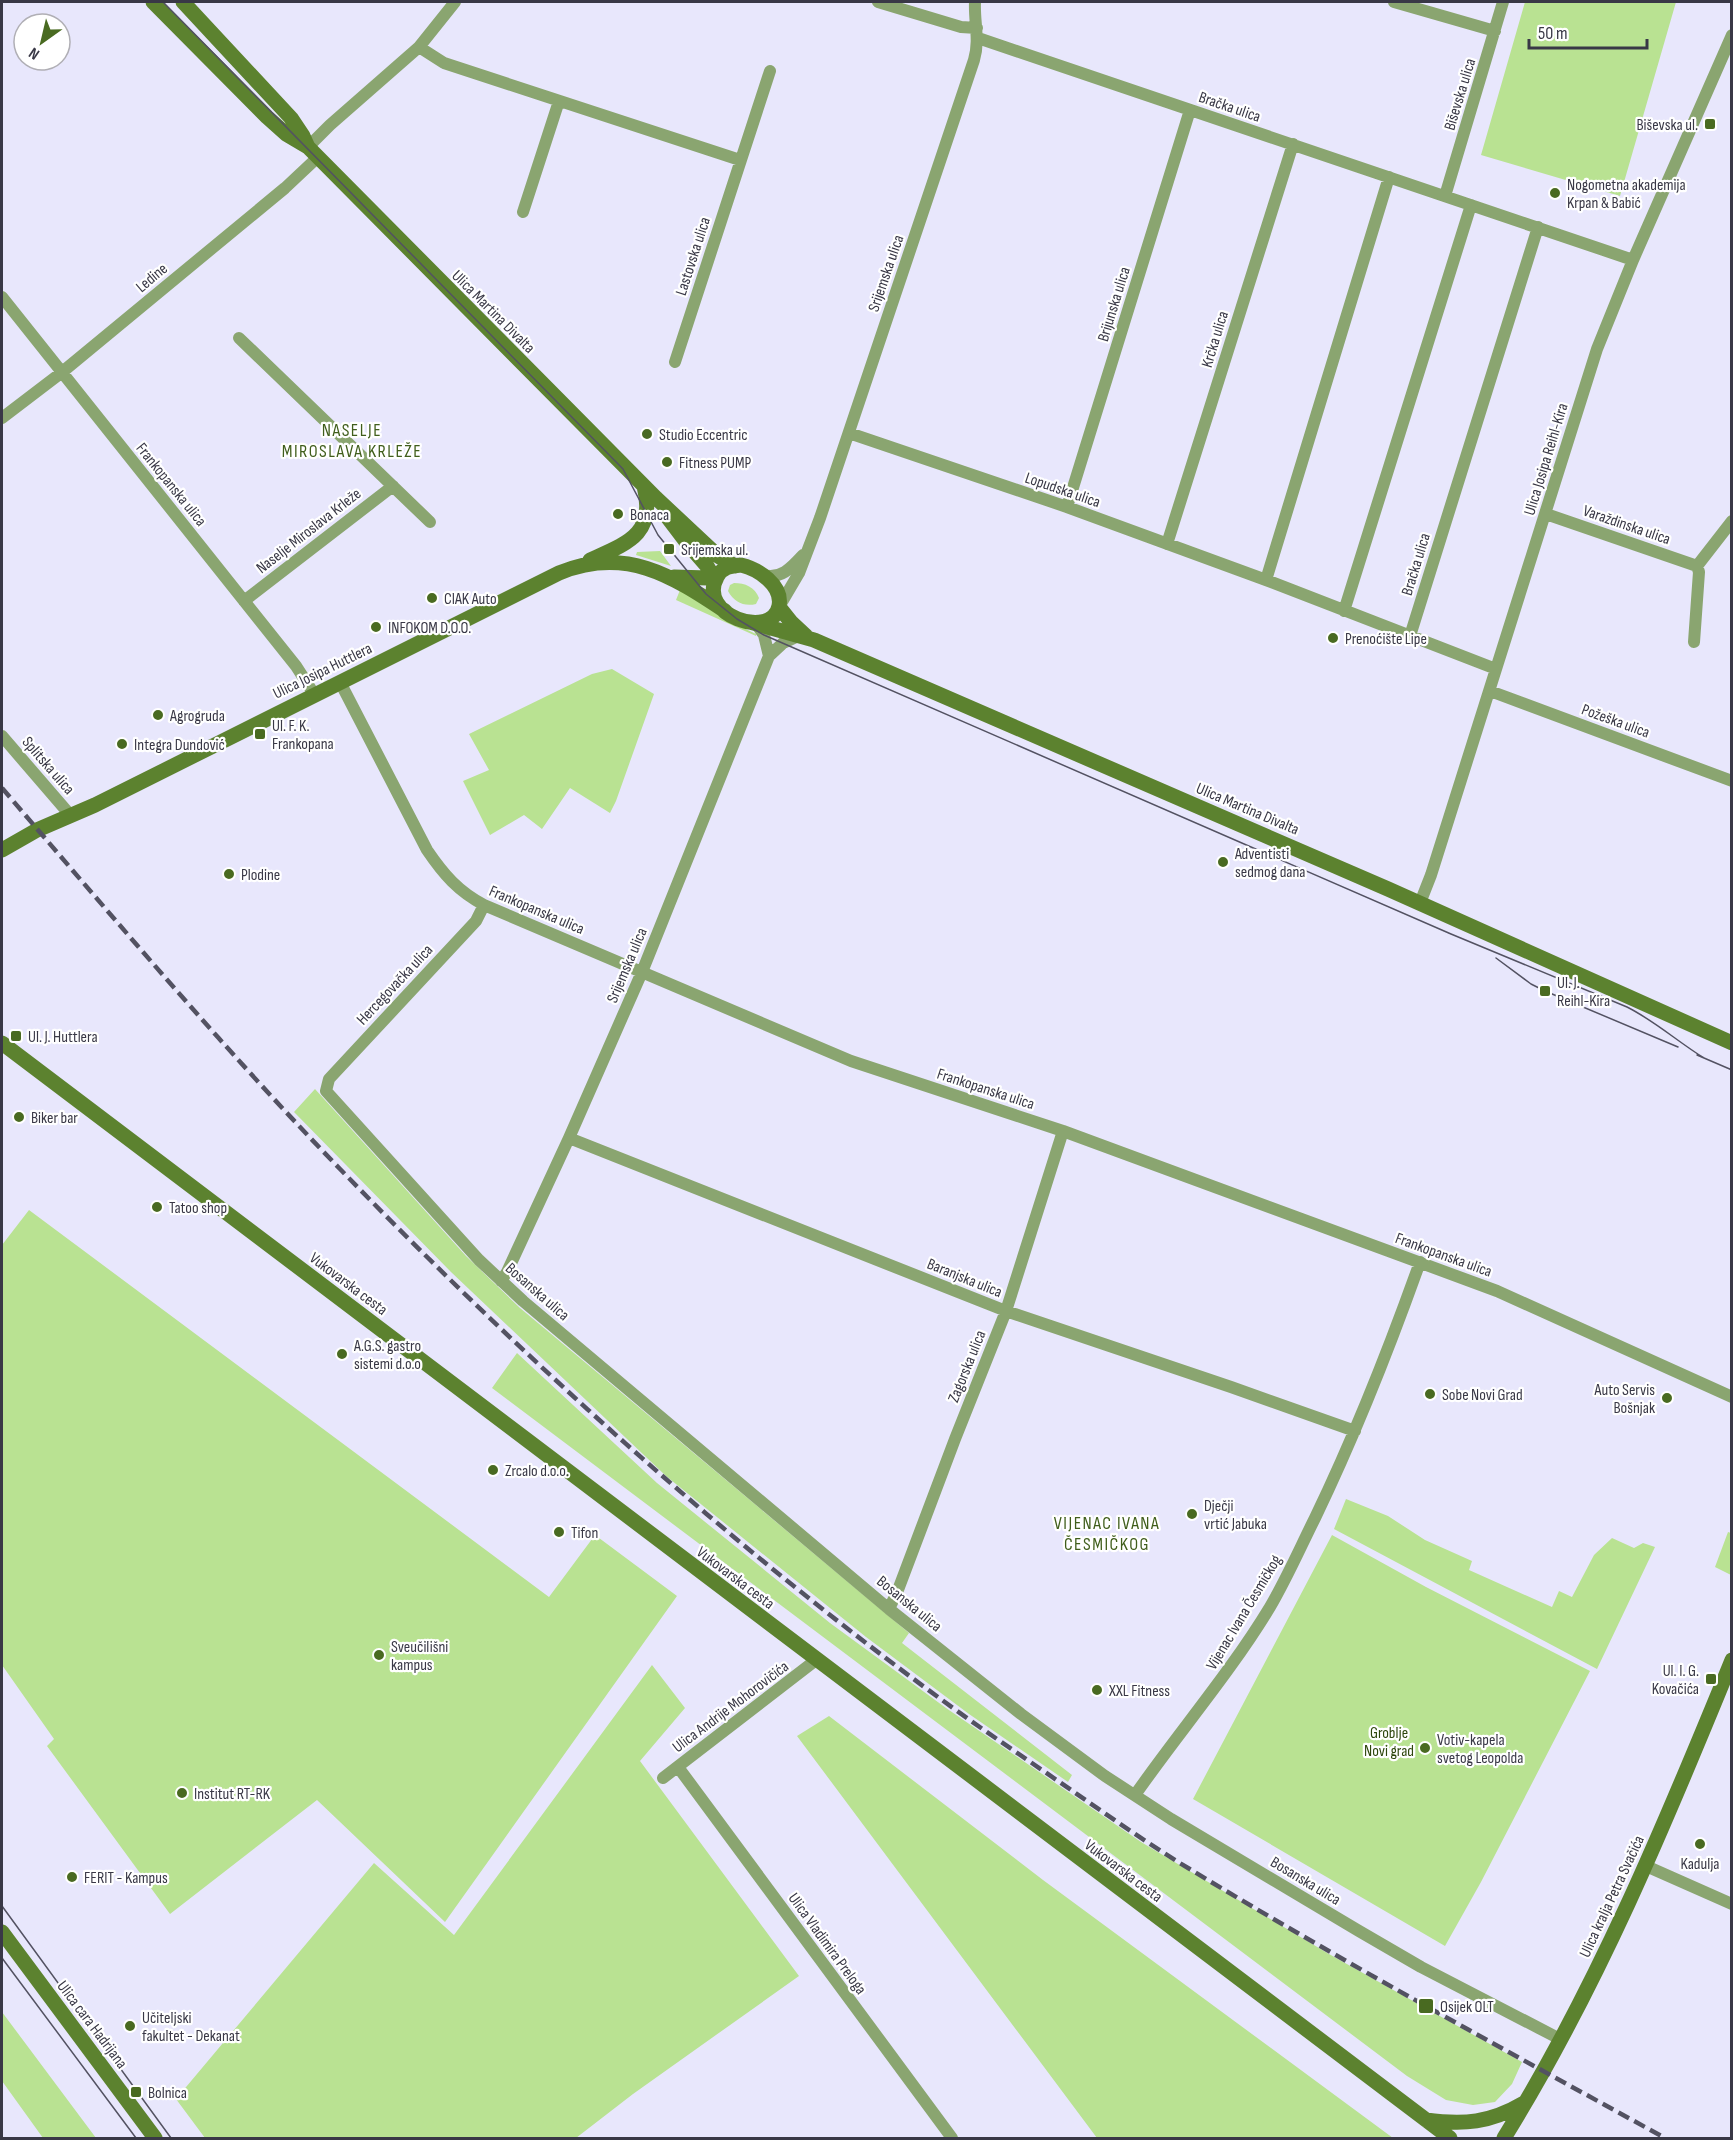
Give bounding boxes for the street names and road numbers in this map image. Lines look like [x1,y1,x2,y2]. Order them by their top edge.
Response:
street label: Biševska ulica [1440,56,1480,133]
street label: Bračka ulica [1196,88,1263,127]
street label: Lastovska ulica [672,215,715,298]
street label: Srijemska ulica [864,233,908,314]
street label: Ledine [132,260,172,297]
street label: Brijunska ulica [1094,265,1135,344]
street label: Ulica Martina Divalta [447,267,538,358]
street label: Krčka ulica [1198,309,1233,370]
street label: Ulica Josipa Reihl-Kira [1520,401,1572,518]
street label: Frankopanska ulica [132,440,210,530]
street label: Lopudska ulica [1022,469,1103,512]
street label: Naselje Miroslava Krleže [253,484,365,578]
street label: Varaždinska ulica [1580,502,1673,549]
street label: Bračka ulica [1398,531,1435,598]
street label: Ulica Josipa Huttlera [270,639,375,703]
street label: Požeška ulica [1579,700,1652,742]
street label: Splitska ulica [18,733,78,799]
street label: Ulica Martina Divalta [1193,779,1302,840]
street label: Frankopanska ulica [486,882,587,939]
street label: Srijemska ulica [603,925,652,1006]
street label: Hercegovačka ulica [353,941,437,1029]
street label: Frankopanska ulica [934,1065,1037,1114]
street label: Frankopanska ulica [1393,1229,1494,1282]
street label: Vukovarska cesta [305,1249,391,1320]
street label: Baranjska ulica [924,1255,1005,1302]
street label: Bosanska ulica [501,1259,573,1325]
street label: Zagorska ulica [944,1328,990,1405]
street label: Vukovarska cesta [692,1543,778,1614]
street label: Vijenac Ivana Česmičkog [1203,1552,1286,1674]
street label: Bosanska ulica [873,1572,945,1636]
street label: Ulica Andrije Mohorovičića [669,1657,793,1757]
street label: Ulica kralja Petra Svačića [1576,1833,1649,1961]
street label: Vukovarska cesta [1080,1836,1166,1907]
street label: Bosanska ulica [1267,1853,1344,1910]
street label: Ulica Vladimira Preloga [784,1889,870,1998]
street label: Ulica cara Hadrijana [53,1977,131,2073]

